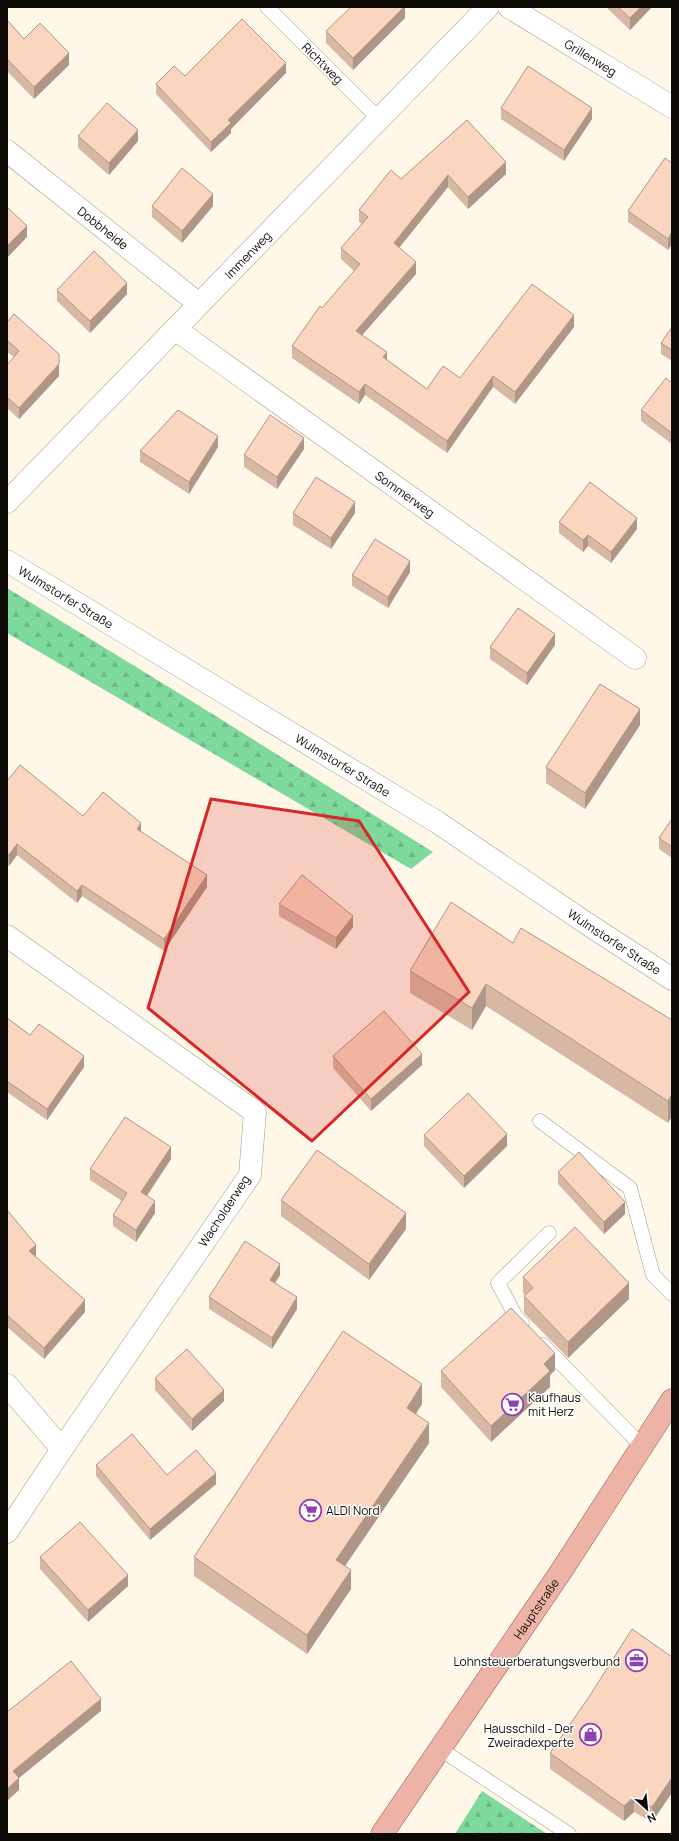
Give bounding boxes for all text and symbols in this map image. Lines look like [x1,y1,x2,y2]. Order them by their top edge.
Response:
street label: Grillenweg [562,35,620,80]
street label: Richtweg [298,38,347,87]
street label: Dobbheide [74,202,132,253]
street label: Immenweg [220,227,275,282]
street label: Sommerweg [372,467,438,521]
street label: Wulmstorfer Straße [15,561,117,632]
street label: Wulmstorfer Straße [292,730,394,800]
street label: Wulmstorfer Straße [565,905,664,978]
street label: Wacholderweg [194,1172,254,1250]
place label: Kaufhaus mit Herz [528,1389,581,1420]
supermarket icon: Kaufhaus mit Herz [499,1391,525,1417]
supermarket icon: ALDI Nord [298,1497,324,1523]
place label: ALDI Nord [326,1502,380,1519]
street label: Hauptstraße [509,1575,563,1642]
office icon: Lohnsteuerberatungsverbund [623,1648,649,1674]
place label: Lohnsteuerberatungsverbund [453,1653,620,1670]
place label: Hausschild - Der Zweiradexperte [484,1720,575,1751]
shop icon: Hausschild - Der Zweiradexperte [577,1722,603,1748]
north arrow [627,1789,667,1829]
text: N [645,1810,659,1827]

